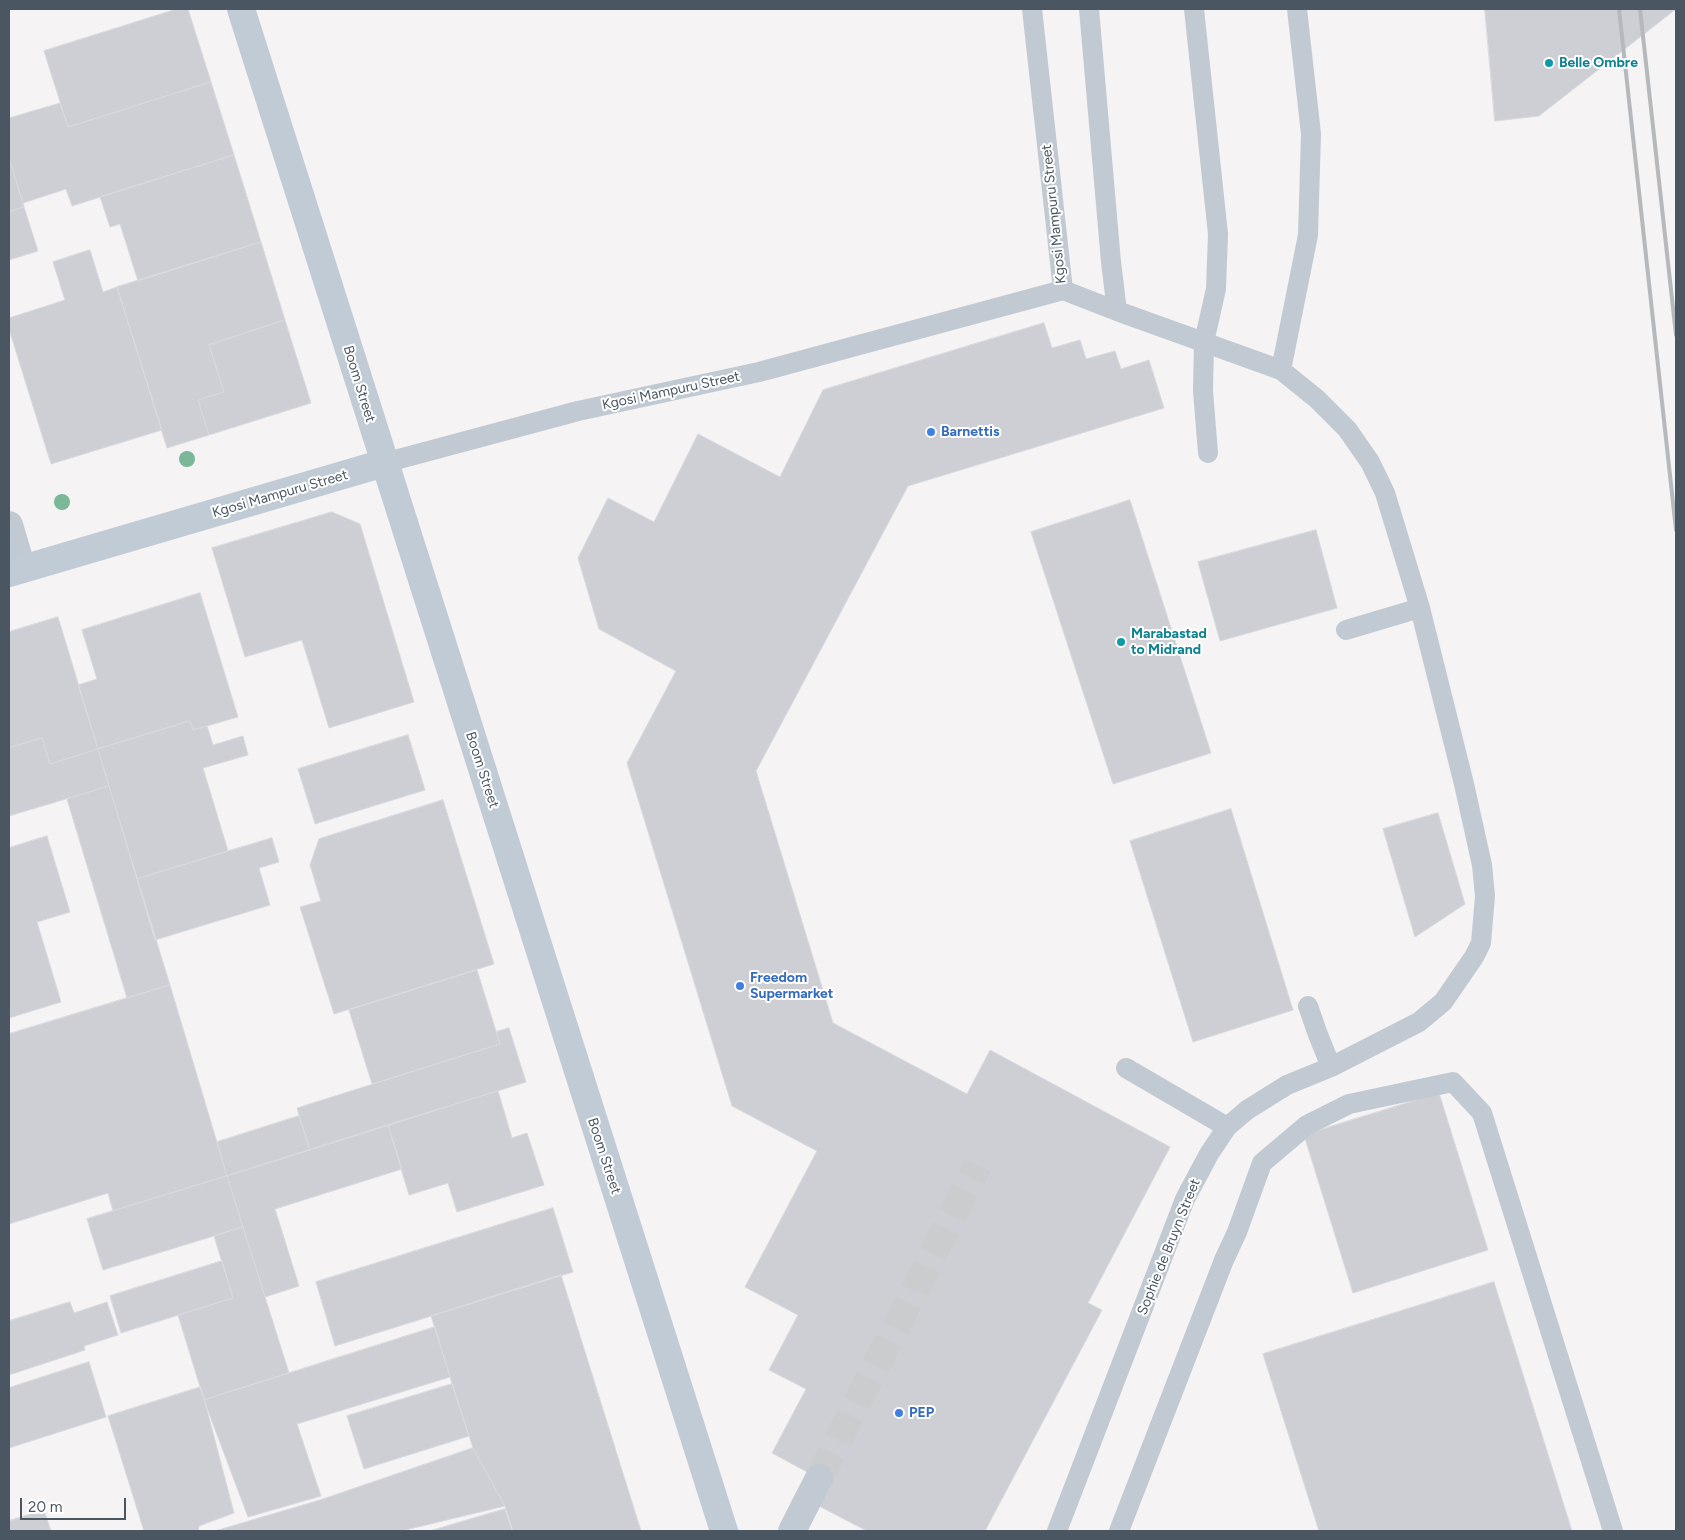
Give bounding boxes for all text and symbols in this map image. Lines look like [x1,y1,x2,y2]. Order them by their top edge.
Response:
place label: Belle Ombre [1559,55,1638,71]
marker: Belle Ombre [1543,57,1555,69]
street label: Kgosi Mampuru Street [1038,143,1070,285]
street label: Boom Street [339,344,379,424]
street label: Kgosi Mampuru Street [601,368,741,414]
place label: Barnettis [941,424,999,440]
marker: Barnettis [925,426,937,438]
street label: Kgosi Mampuru Street [210,467,350,521]
place label: Marabastad to Midrand [1131,626,1207,658]
marker: Marabastad to Midrand [1115,636,1127,648]
street label: Boom Street [462,730,502,810]
place label: Freedom Supermarket [750,970,833,1002]
marker: Freedom Supermarket [734,980,746,992]
street label: Boom Street [584,1116,624,1196]
street label: Sophie de Bruyn Street [1134,1176,1204,1318]
place label: PEP [909,1405,934,1421]
marker: PEP [893,1407,905,1419]
scale bar [22,1488,129,1520]
text: 20 m [28,1498,62,1516]

